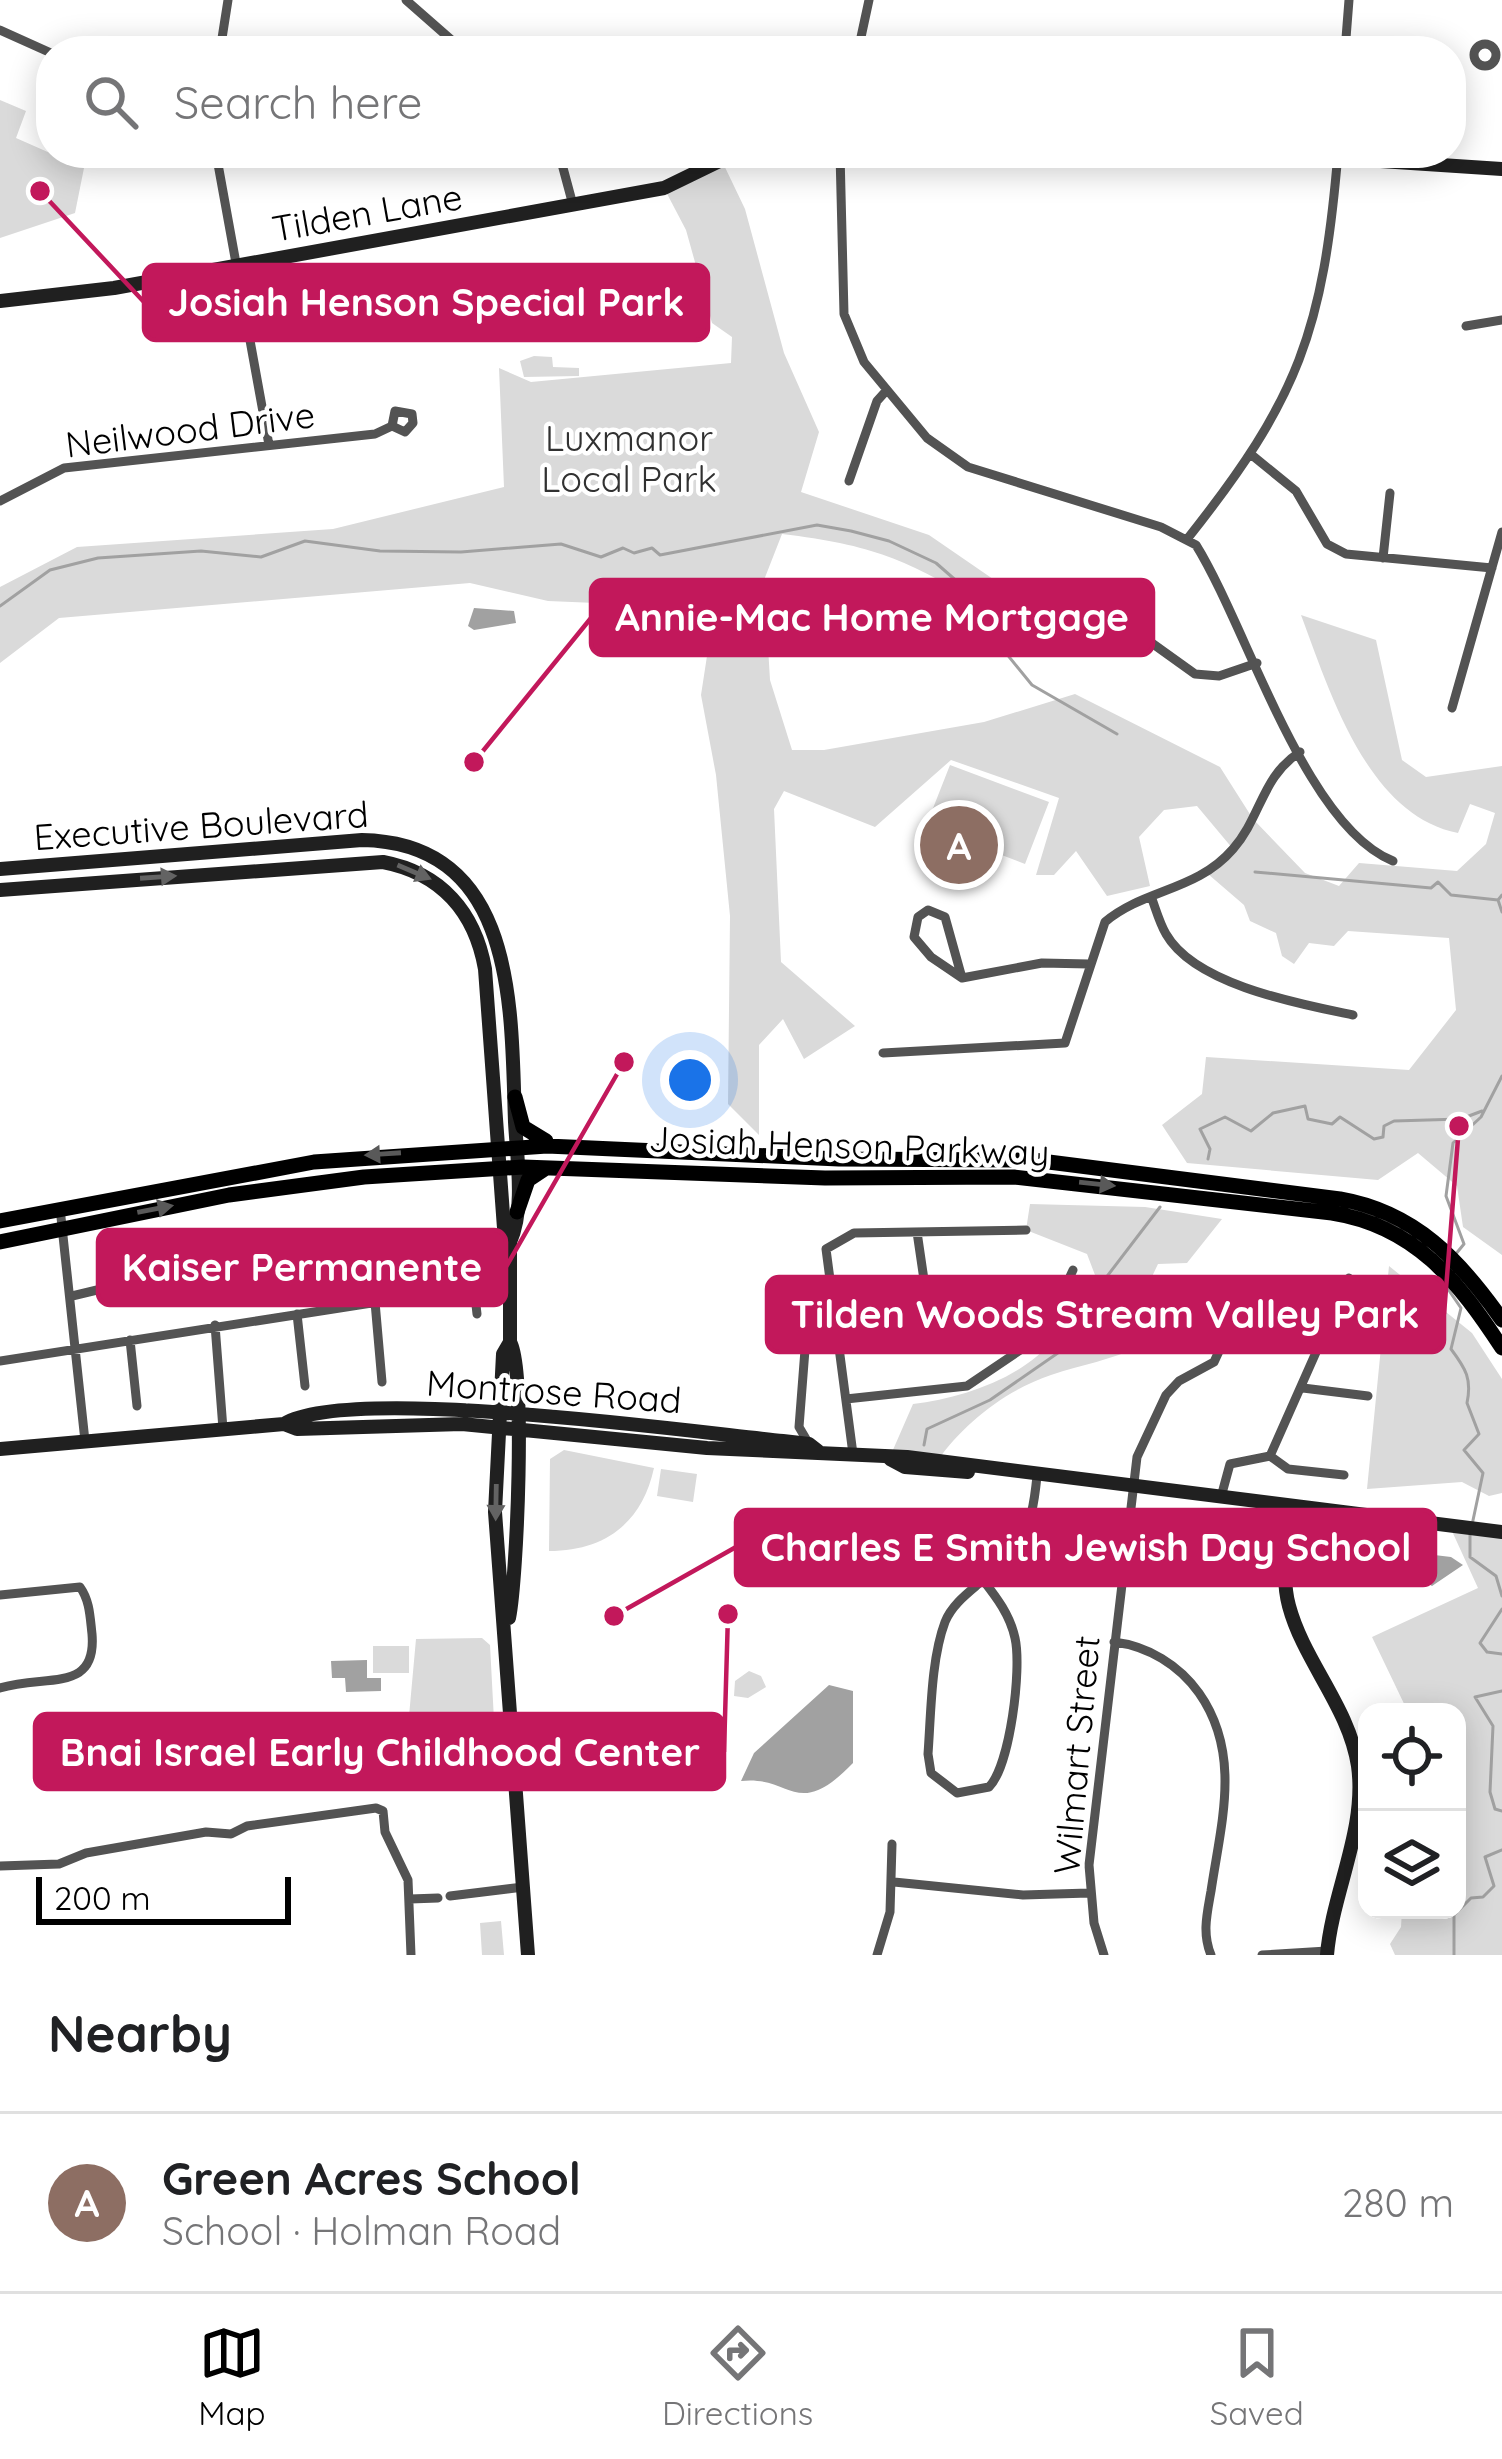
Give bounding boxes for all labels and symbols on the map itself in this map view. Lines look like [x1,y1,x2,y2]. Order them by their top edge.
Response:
street label: Tilden Lane [268,173,466,251]
callout: Josiah Henson Special Park [144,265,708,340]
text: Josiah Henson Special Park [168,277,684,326]
street label: Neilwood Drive [63,391,317,467]
park label: Luxmanor Local Park [541,415,717,501]
callout: Annie-Mac Home Mortgage [591,580,1153,655]
text: Annie-Mac Home Mortgage [615,592,1129,641]
street label: Executive Boulevard [32,791,370,859]
pin: A [920,800,998,890]
one-way arrow [396,863,431,883]
one-way arrow [140,867,178,886]
your location [660,1050,720,1110]
street label: Josiah Henson Parkway [648,1116,1050,1174]
one-way arrow [364,1144,401,1163]
one-way arrow [1079,1175,1116,1194]
one-way arrow [137,1199,175,1218]
callout: Kaiser Permanente [98,1230,506,1305]
text: Kaiser Permanente [122,1242,482,1291]
callout: Tilden Woods Stream Valley Park [767,1277,1444,1352]
text: Tilden Woods Stream Valley Park [791,1289,1420,1338]
street label: Montrose Road [425,1360,683,1422]
one-way arrow [486,1484,505,1522]
callout: Charles E Smith Jewish Day School [736,1510,1435,1585]
text: Charles E Smith Jewish Day School [760,1522,1412,1571]
street label: Wilmart Street [1043,1634,1109,1876]
callout: Bnai Israel Early Childhood Center [35,1714,724,1789]
text: Bnai Israel Early Childhood Center [60,1727,700,1776]
scale bar [36,1871,291,1924]

